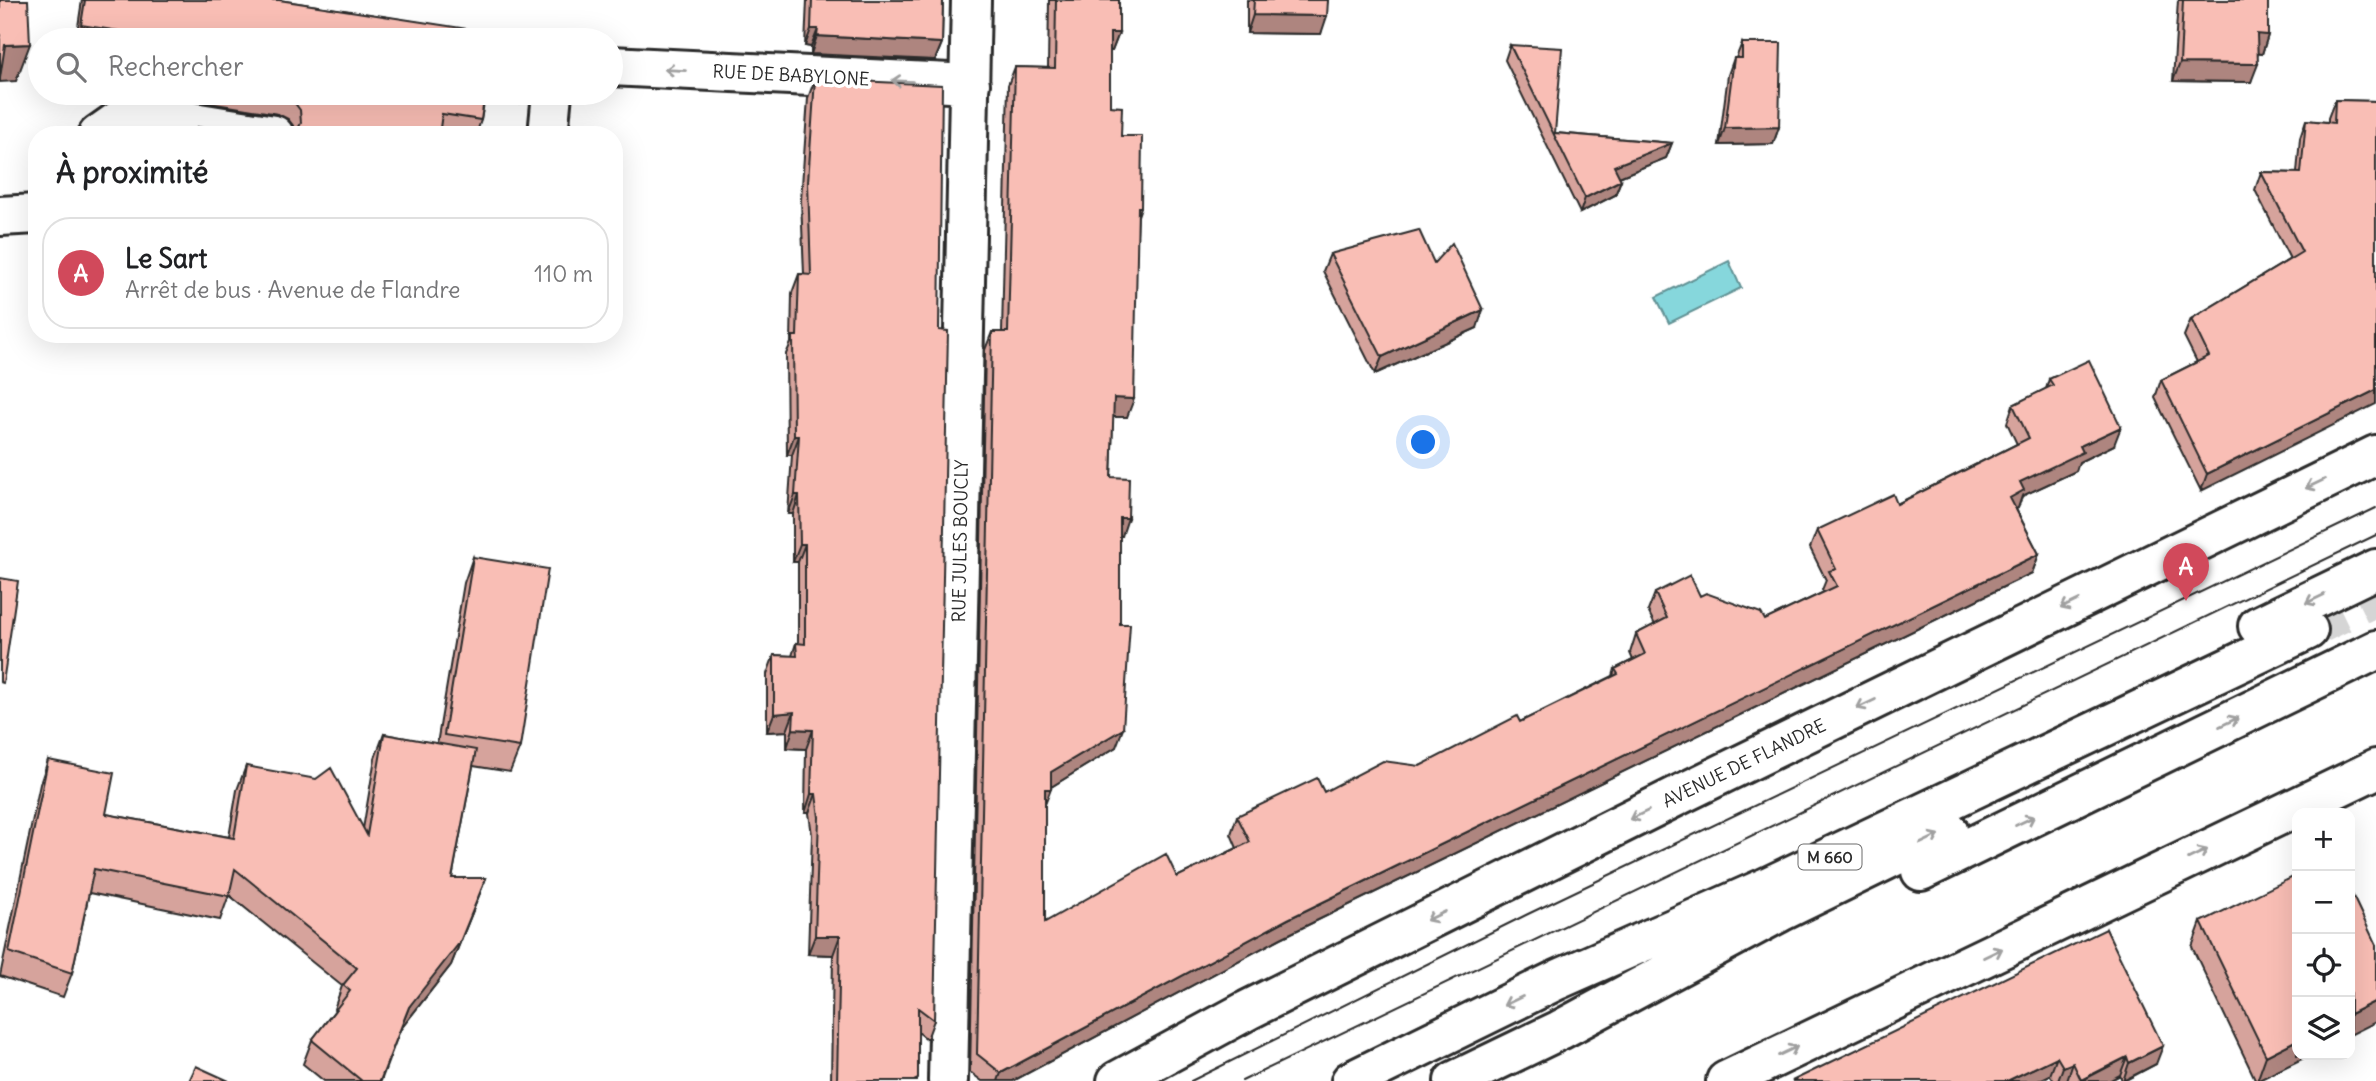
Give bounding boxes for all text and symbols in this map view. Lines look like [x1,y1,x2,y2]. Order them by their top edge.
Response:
search box [28,28,623,105]
icon: search [52,48,90,86]
text: Rechercher [108,50,244,83]
street label: RUE DE BABYLONE [712,59,870,91]
one-way arrow [664,63,687,76]
one-way arrow [891,74,914,87]
text: À proximité [56,153,208,191]
text: Le Sart [125,242,207,275]
text: A [74,259,88,288]
text: 110 m [534,259,593,288]
text: Arrêt de bus · Avenue de Flandre [125,275,460,304]
your location [1406,425,1440,459]
street label: RUE JULES BOUCLY [947,459,973,623]
one-way arrow [2305,478,2326,492]
pin: A [2163,543,2209,601]
one-way arrow [2305,592,2326,606]
one-way arrow [2060,597,2081,611]
one-way arrow [1856,697,1877,711]
street label: AVENUE DE FLANDRE [1659,713,1829,813]
one-way arrow [2219,714,2240,727]
one-way arrow [1629,808,1650,822]
map controls [2292,808,2355,1060]
button: + [2292,808,2355,871]
one-way arrow [2014,814,2035,827]
one-way arrow [1919,832,1940,846]
road number: M 660 [1798,844,1862,870]
one-way arrow [2187,847,2208,861]
button: − [2292,871,2355,934]
one-way arrow [1426,910,1447,924]
button: locate [2292,934,2355,997]
one-way arrow [1982,946,2003,959]
one-way arrow [1503,995,1524,1009]
button: layers [2292,997,2355,1060]
one-way arrow [1777,1044,1798,1058]

